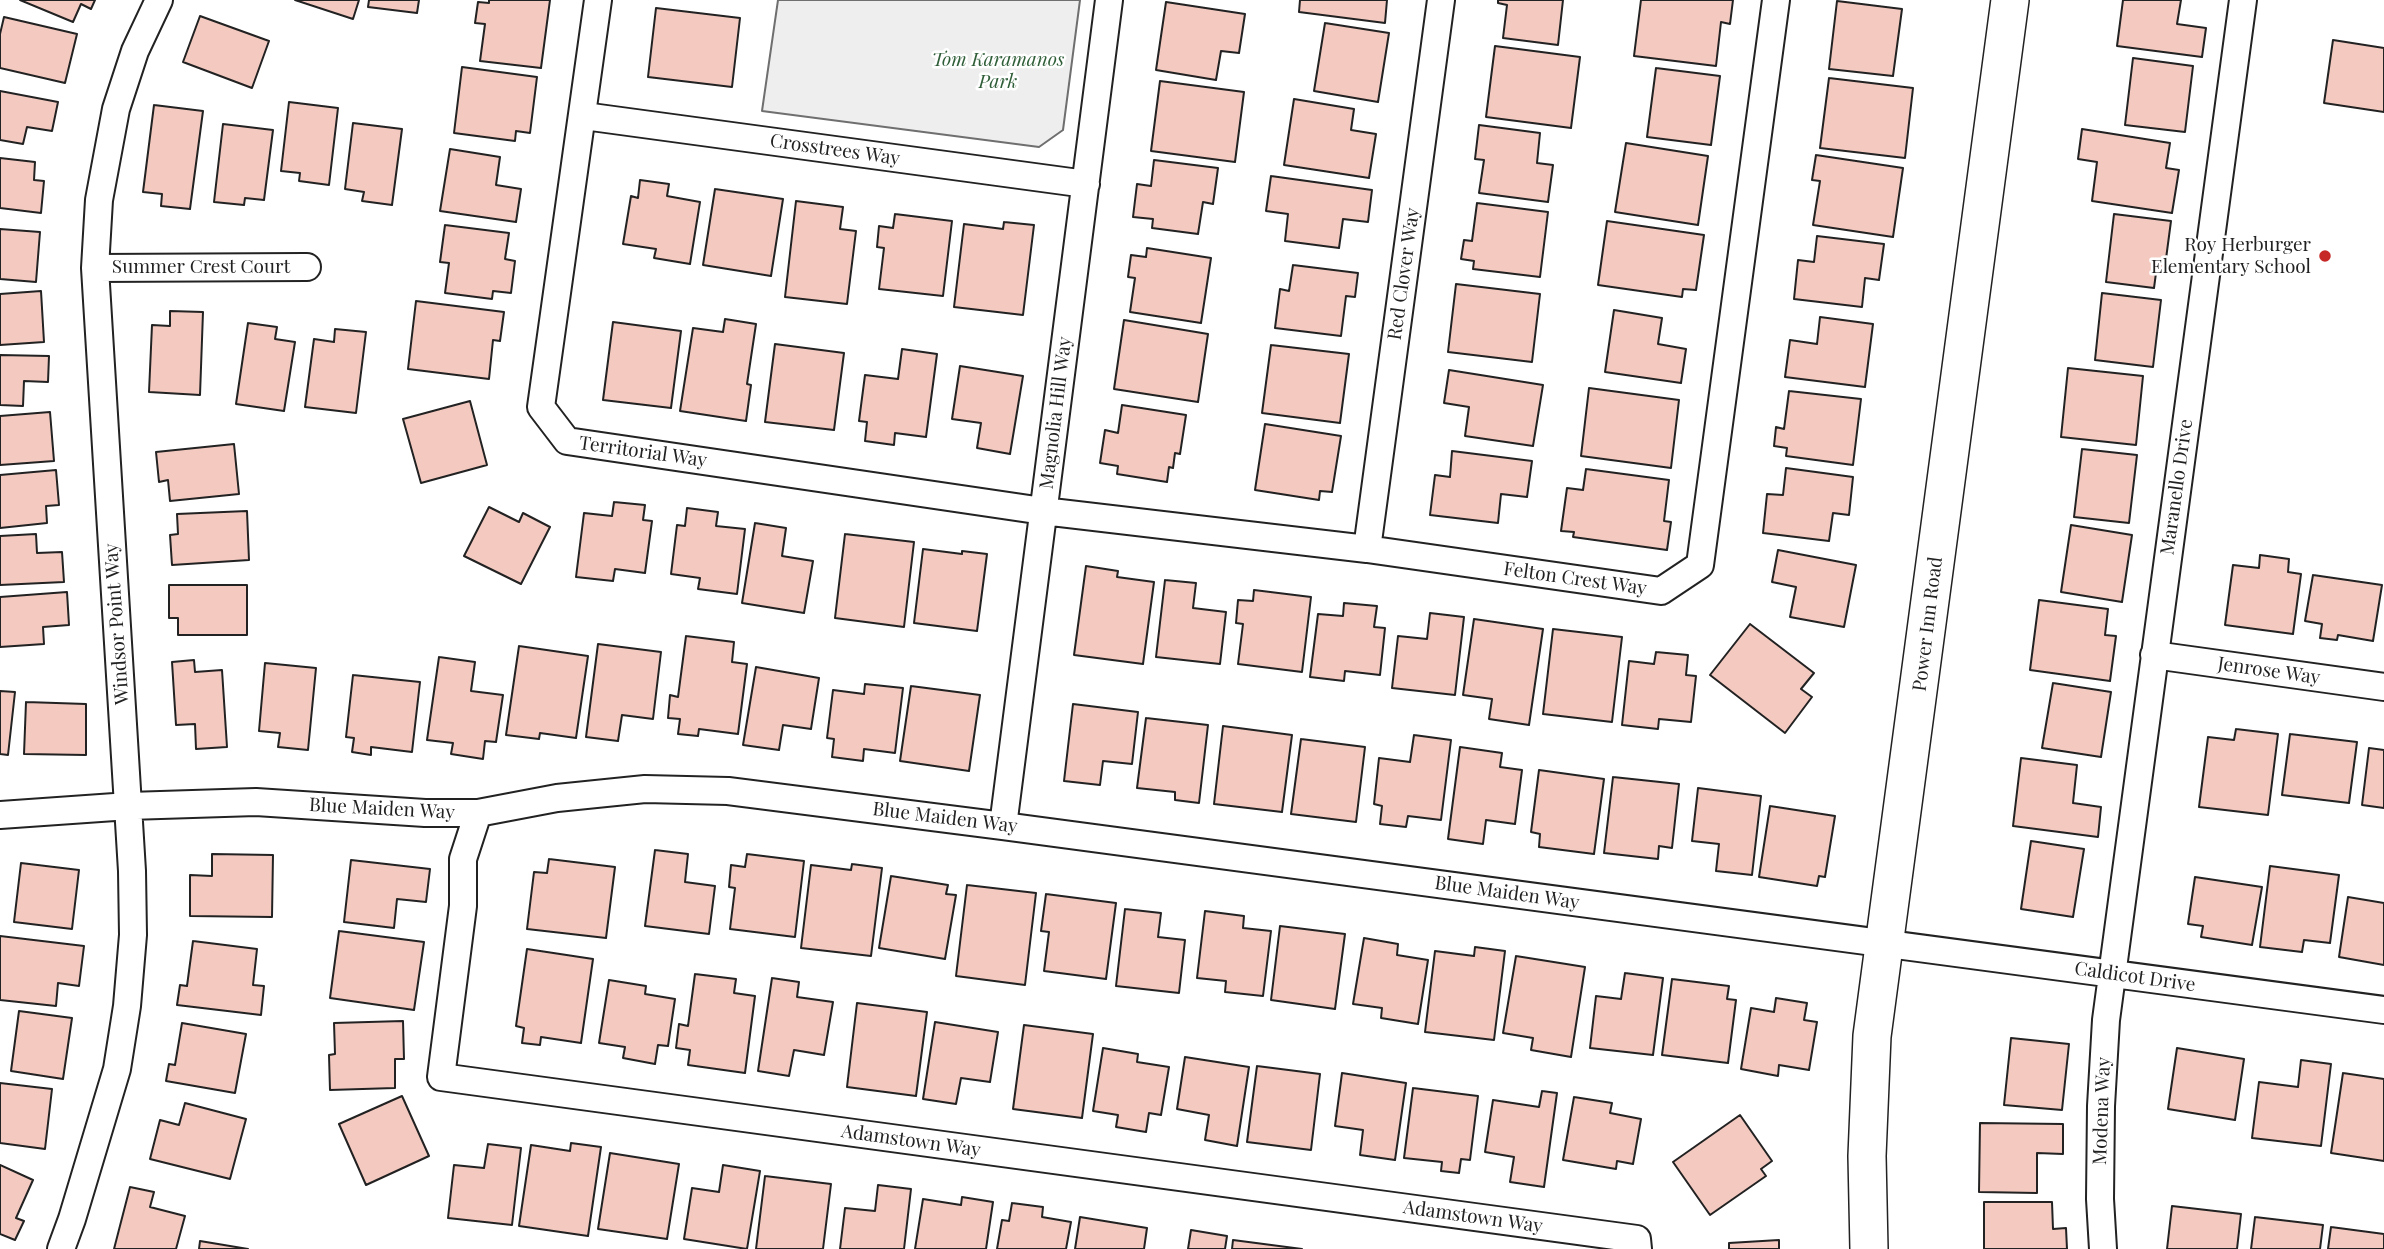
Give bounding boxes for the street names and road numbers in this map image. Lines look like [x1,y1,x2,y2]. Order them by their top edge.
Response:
street label: Crosstrees Way [769,130,901,170]
street label: Red Clover Way [1383,206,1425,342]
street label: Summer Crest Court [112,256,290,278]
street label: Magnolia Hill Way [1035,335,1077,491]
street label: Maranello Drive [2156,418,2198,556]
street label: Territorial Way [578,432,708,472]
street label: Windsor Point Way [100,543,134,705]
street label: Power Inn Road [1908,555,1948,693]
street label: Felton Crest Way [1502,558,1648,600]
street label: Jenrose Way [2216,653,2322,689]
street label: Blue Maiden Way [309,794,455,824]
street label: Blue Maiden Way [871,798,1019,838]
street label: Blue Maiden Way [1433,872,1581,914]
street label: Caldicot Drive [2073,957,2197,997]
street label: Modena Way [2089,1057,2115,1165]
street label: Adamstown Way [840,1120,982,1162]
street label: Adamstown Way [1402,1196,1544,1238]

